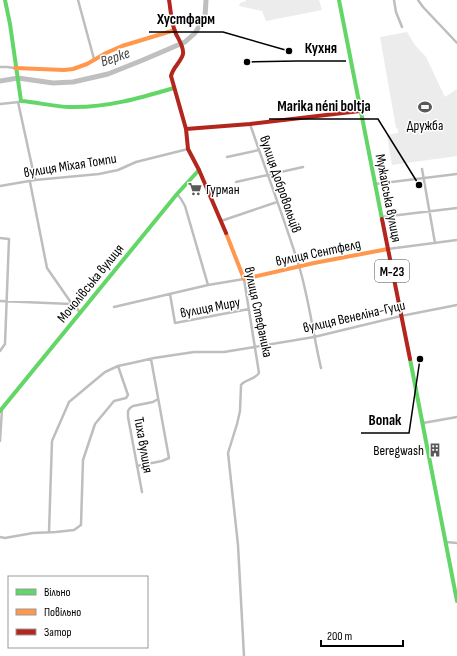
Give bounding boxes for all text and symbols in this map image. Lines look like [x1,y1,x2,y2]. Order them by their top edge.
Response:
callout: Хустфарм [149,5,223,32]
text: Хустфарм [156,10,215,29]
callout: Кухня [297,34,346,61]
text: Кухня [305,39,337,58]
water label: Верке [98,44,132,71]
callout: Marika néni boltja [269,92,378,119]
text: Marika néni boltja [277,97,371,116]
sports icon: Дружба [417,99,433,115]
place label: Дружба [407,117,443,134]
street label: вулиця Добровольців [256,133,305,235]
street label: вулиця Міхая Томпи [22,150,118,181]
street label: Мужайська вулиця [372,152,405,244]
supermarket icon: Гурман [187,181,203,197]
place label: Гурман [206,181,240,198]
street label: вулиця Сентфелд [274,235,362,270]
street label: Мочолівська вулиця [54,241,127,326]
road number: М-23 [375,260,409,282]
street label: вулиця Стефаника [241,265,276,359]
street label: вулиця Миру [179,293,242,322]
street label: вулиця Венеліна-Гуци [301,296,407,336]
callout: Вопак [361,406,409,433]
text: Вопак [369,411,402,430]
street label: Тиха вулиця [130,416,157,474]
place label: Beregwash [373,442,424,459]
building icon: Beregwash [427,442,443,458]
legend [8,576,148,648]
text: Вільно [44,585,70,600]
text: Повільно [44,605,81,620]
scale bar [321,622,403,648]
text: Затор [44,625,72,640]
text: 200 m [327,629,353,644]

